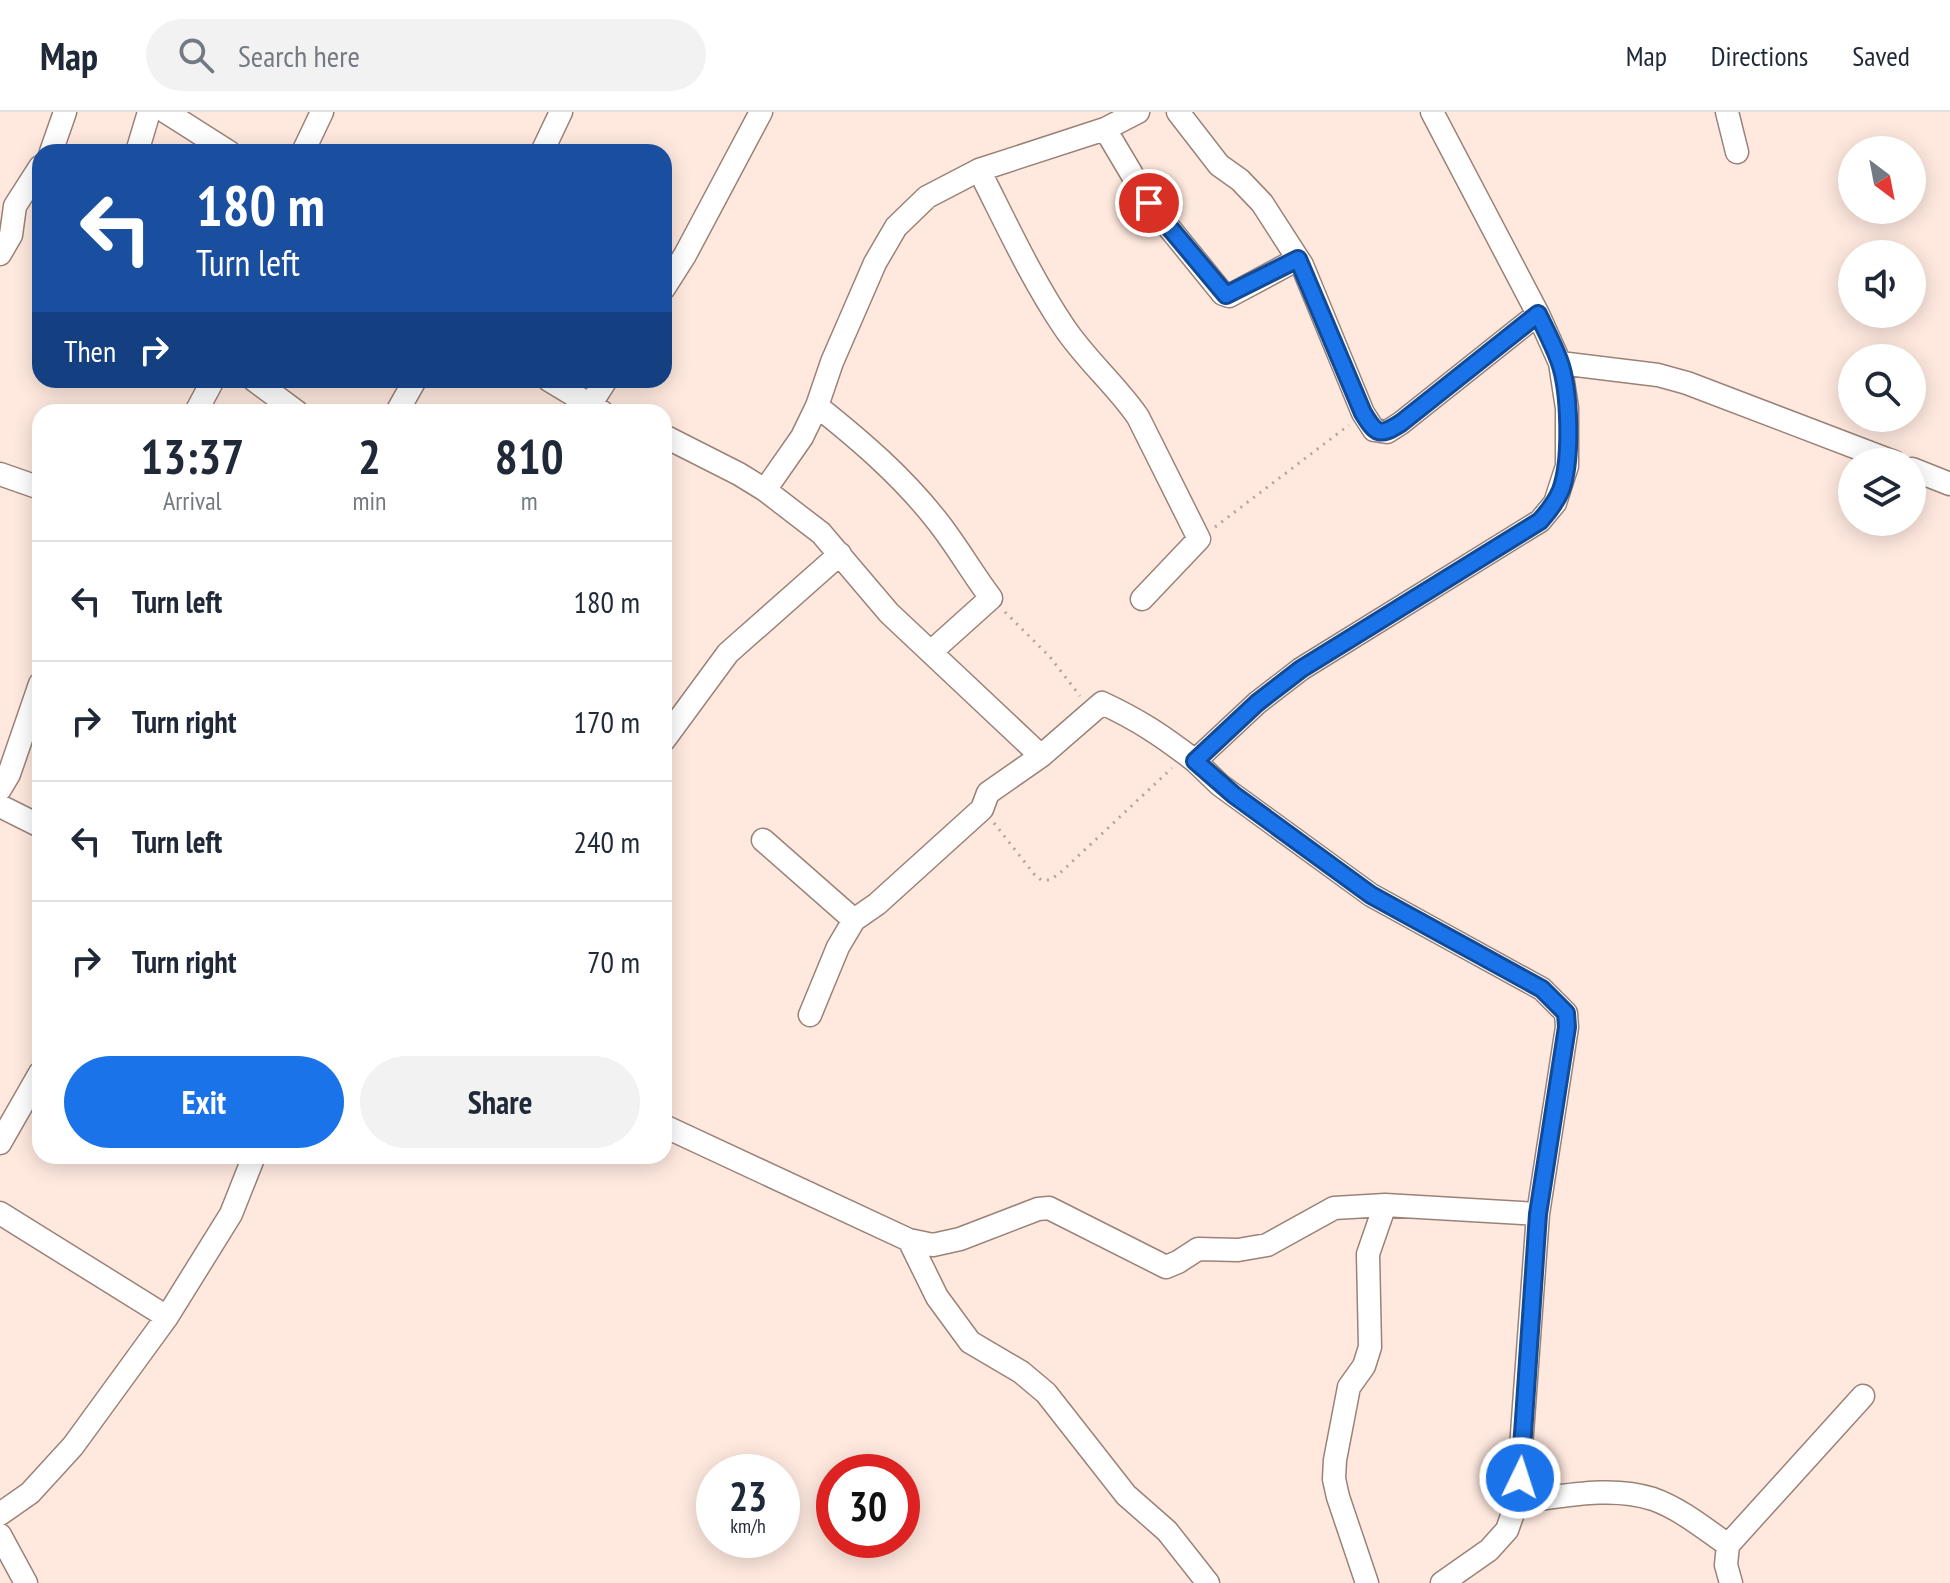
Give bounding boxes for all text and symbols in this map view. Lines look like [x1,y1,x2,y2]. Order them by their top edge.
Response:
search box [146,19,706,91]
text: Map [40,31,98,80]
icon: search [174,33,218,77]
text: Search here [238,36,360,75]
text: Map [1626,37,1667,74]
text: Directions [1711,37,1808,74]
text: Saved [1852,37,1910,74]
north arrow [1838,136,1926,224]
map controls [1838,136,1926,536]
text: 180 m [196,169,325,241]
pin [1115,169,1183,237]
icon: left [64,176,168,280]
icon: arrive [1127,181,1171,225]
text: Turn left [196,239,300,286]
button: sound [1838,240,1926,328]
icon: right [132,328,176,372]
text: Then [64,331,116,370]
button: search [1838,344,1926,432]
text: 13:37 [140,425,244,487]
text: 2 [358,425,381,487]
text: 810 [495,425,564,487]
button: layers [1838,448,1926,536]
text: Arrival [163,484,222,517]
text: min [352,484,386,517]
text: m [521,484,538,517]
icon: left [64,579,108,623]
text: Turn left [132,582,222,621]
text: 180 m [574,582,640,621]
icon: right [64,699,108,743]
text: Turn right [132,702,236,741]
text: 170 m [574,702,640,741]
icon: left [64,819,108,863]
text: Turn left [132,822,222,861]
text: 240 m [574,822,640,861]
icon: right [64,939,108,983]
text: Turn right [132,942,236,981]
text: 70 m [587,942,640,981]
button: Exit [64,1056,344,1148]
button: Share [360,1056,640,1148]
position arrow [1478,1436,1562,1520]
speed limit sign: 30 [816,1454,920,1558]
text: 23 [729,1470,767,1522]
text: km/h [730,1513,766,1539]

